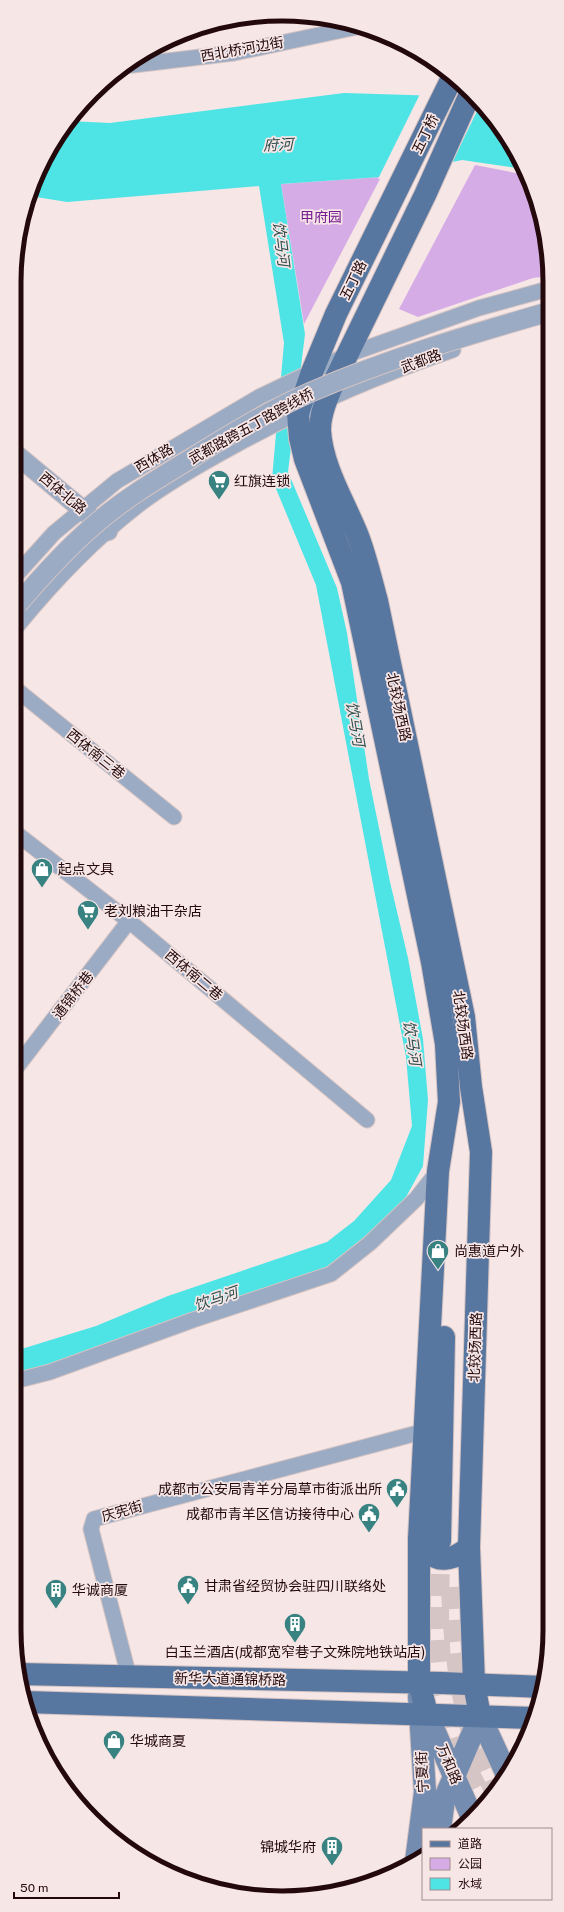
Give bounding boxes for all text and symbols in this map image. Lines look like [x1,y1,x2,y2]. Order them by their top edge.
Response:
street label: 西北桥河边街 [199,34,285,64]
street label: 五丁桥 [409,112,441,156]
water label: 府河 [263,135,296,154]
park label: 甲府园 [300,209,342,225]
water label: 饮马河 [270,221,293,270]
street label: 五丁路 [337,258,369,302]
street label: 武都路 [399,346,443,376]
street label: 武都路跨五丁路跨线桥 [186,385,316,467]
street label: 西体路 [132,440,176,476]
supermarket icon: 红旗连锁 [206,468,232,501]
street label: 西体北路 [36,469,90,517]
place label: 红旗连锁 [234,473,290,489]
street label: 北较场西路 [384,671,414,743]
water label: 饮马河 [343,700,368,750]
street label: 西体南三巷 [64,726,128,782]
shop icon: 起点文具 [29,856,55,889]
place label: 起点文具 [58,861,114,877]
supermarket icon: 老刘粮油干杂店 [75,898,101,931]
place label: 老刘粮油干杂店 [104,903,202,919]
street label: 西体南二巷 [162,946,226,1004]
street label: 通锦桥巷 [49,968,97,1022]
street label: 北较场西路 [450,989,476,1061]
water label: 饮马河 [401,1019,425,1069]
shop icon: 尚惠道户外 [425,1238,451,1271]
place label: 尚惠道户外 [454,1243,524,1259]
water label: 饮马河 [192,1282,243,1314]
street label: 北较场西路 [466,1312,484,1382]
public building icon: 成都市公安局青羊分局草市街派出所 [384,1476,410,1509]
place label: 成都市公安局青羊分局草市街派出所 [158,1481,382,1497]
street label: 庆宪街 [100,1498,144,1524]
public building icon: 成都市青羊区信访接待中心 [356,1501,382,1534]
place label: 成都市青羊区信访接待中心 [186,1506,354,1522]
public building icon: 甘肃省经贸协会驻四川联络处 [175,1573,201,1606]
building icon: 华诚商厦 [43,1577,69,1610]
place label: 甘肃省经贸协会驻四川联络处 [204,1578,386,1594]
place label: 华诚商厦 [72,1582,128,1598]
building icon: 白玉兰酒店(成都宽窄巷子文殊院地铁站店) [282,1611,308,1644]
place label: 白玉兰酒店(成都宽窄巷子文殊院地铁站店) [165,1644,425,1660]
street label: 新华大道通锦桥路 [174,1670,286,1688]
shop icon: 华城商夏 [101,1728,127,1761]
place label: 华城商夏 [130,1733,186,1749]
street label: 万和路 [433,1742,465,1786]
street label: 宁夏街 [413,1751,431,1793]
legend [422,1828,552,1900]
building icon: 锦城华府 [319,1834,345,1867]
text: 道路 [458,1837,482,1851]
place label: 锦城华府 [260,1839,316,1855]
text: 公园 [458,1857,482,1871]
scale bar [14,1874,119,1900]
text: 水域 [458,1877,482,1891]
text: 50 m [20,1881,48,1895]

